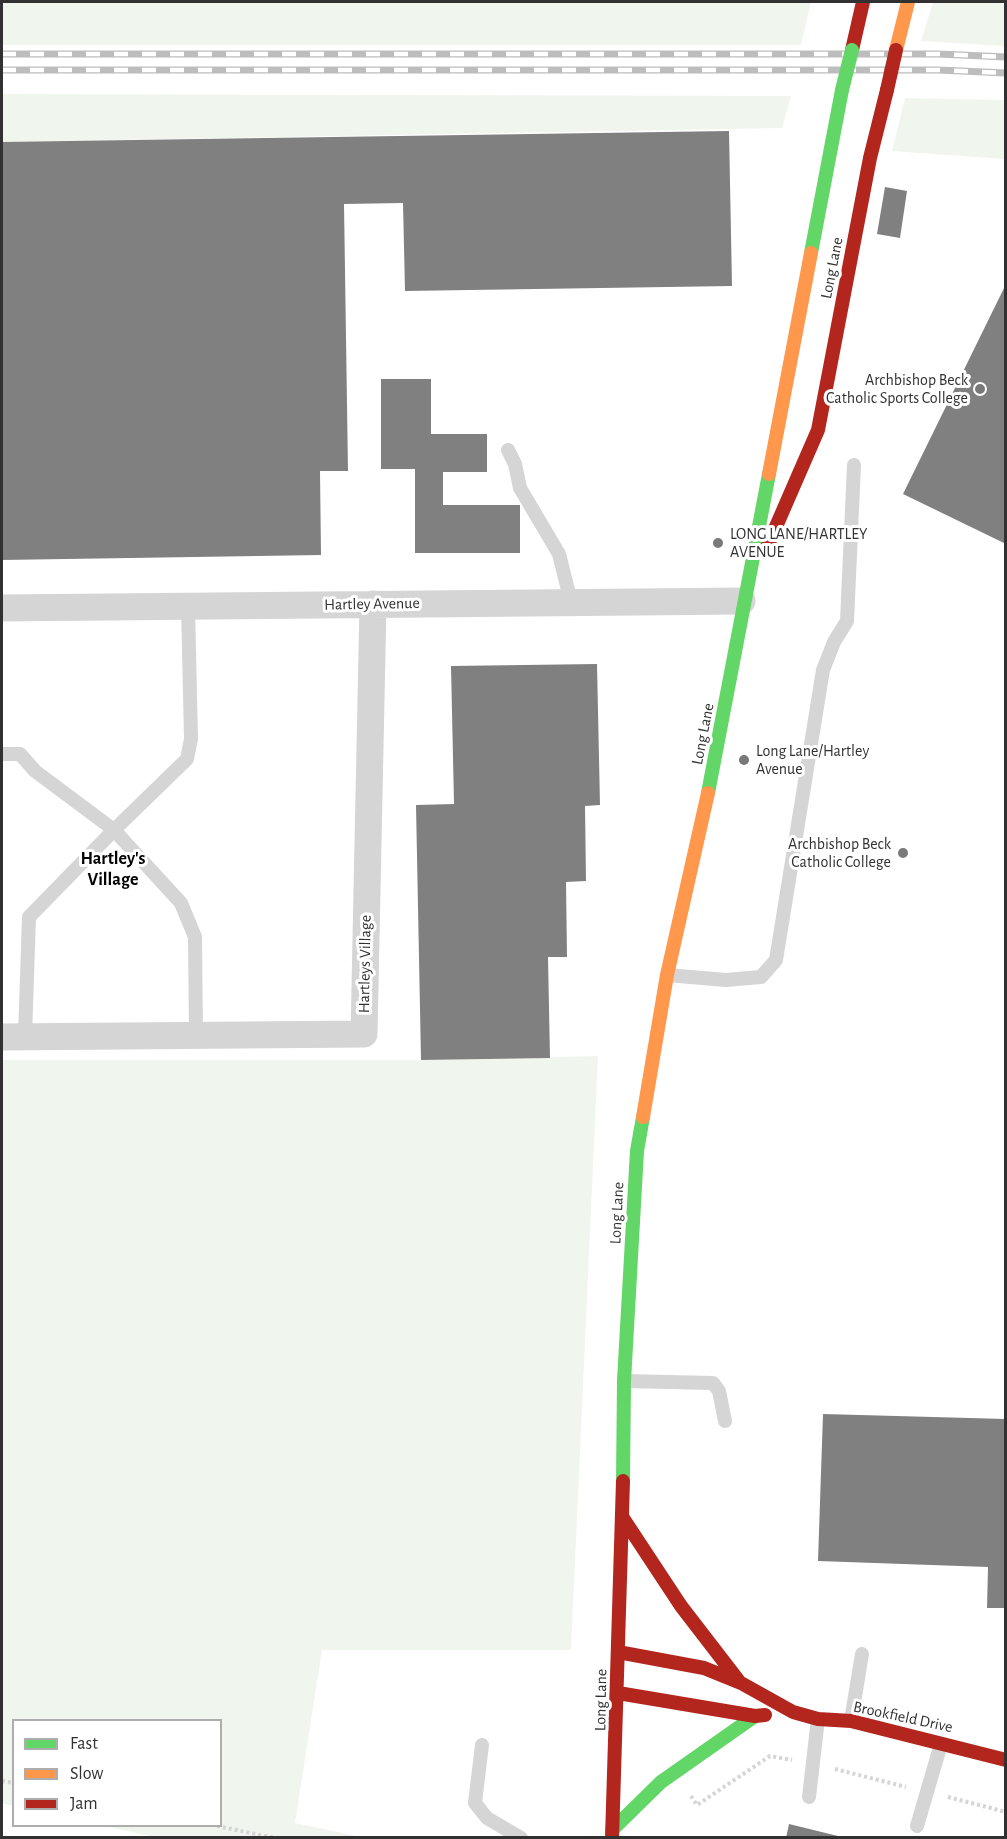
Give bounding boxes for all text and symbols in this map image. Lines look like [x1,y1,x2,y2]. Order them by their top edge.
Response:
street label: Long Lane [817,236,847,300]
place label: Archbishop Beck Catholic Sports College [826,370,968,408]
marker: Archbishop Beck Catholic Sports College [973,382,987,396]
place label: LONG LANE/HARTLEY AVENUE [730,524,867,562]
marker: LONG LANE/HARTLEY AVENUE [711,536,725,550]
street label: Hartley Avenue [324,594,420,614]
street label: Long Lane [688,702,718,766]
place label: Long Lane/Hartley Avenue [756,741,869,779]
marker: Long Lane/Hartley Avenue [737,753,751,767]
place label: Archbishop Beck Catholic College [788,834,891,872]
marker: Archbishop Beck Catholic College [896,846,910,860]
district label: Hartley's Village [81,848,145,890]
street label: Hartleys Village [355,915,375,1013]
street label: Long Lane [606,1181,628,1245]
street label: Long Lane [591,1669,611,1731]
street label: Brookfield Drive [852,1697,954,1737]
legend [12,1719,222,1827]
text: Fast [70,1735,98,1753]
text: Slow [70,1765,103,1783]
text: Jam [70,1795,98,1813]

